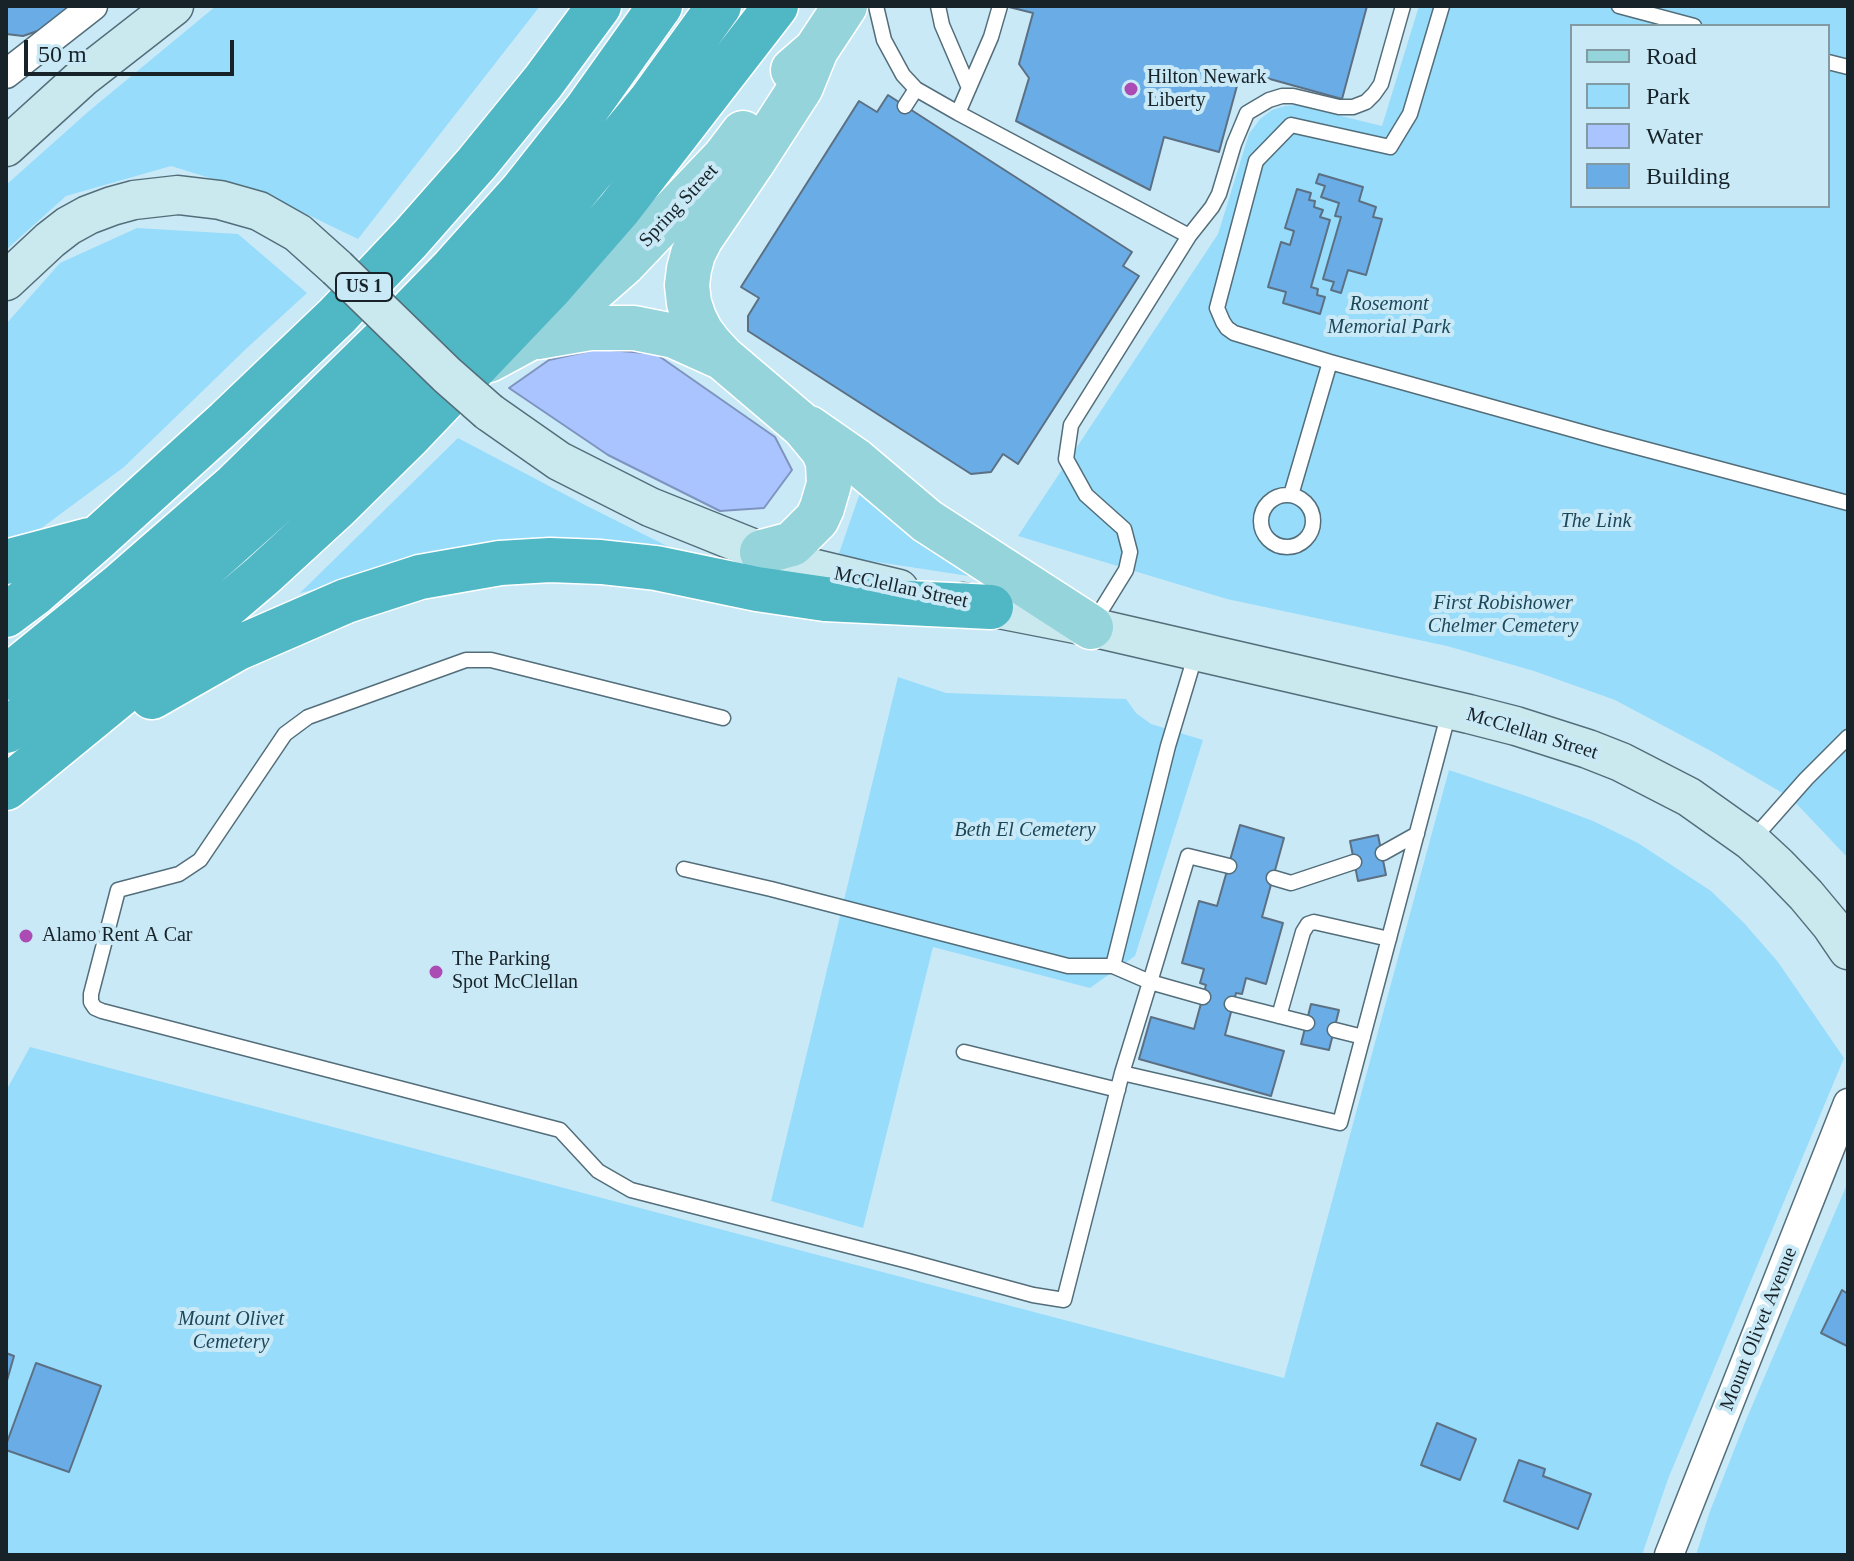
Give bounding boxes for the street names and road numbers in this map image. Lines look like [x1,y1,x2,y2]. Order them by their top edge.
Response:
street label: Spring Street [634,159,724,253]
road number: US 1 [336,273,392,301]
street label: McClellan Street [832,562,970,614]
street label: McClellan Street [1463,703,1601,765]
street label: Mount Olivet Avenue [1715,1244,1803,1414]

